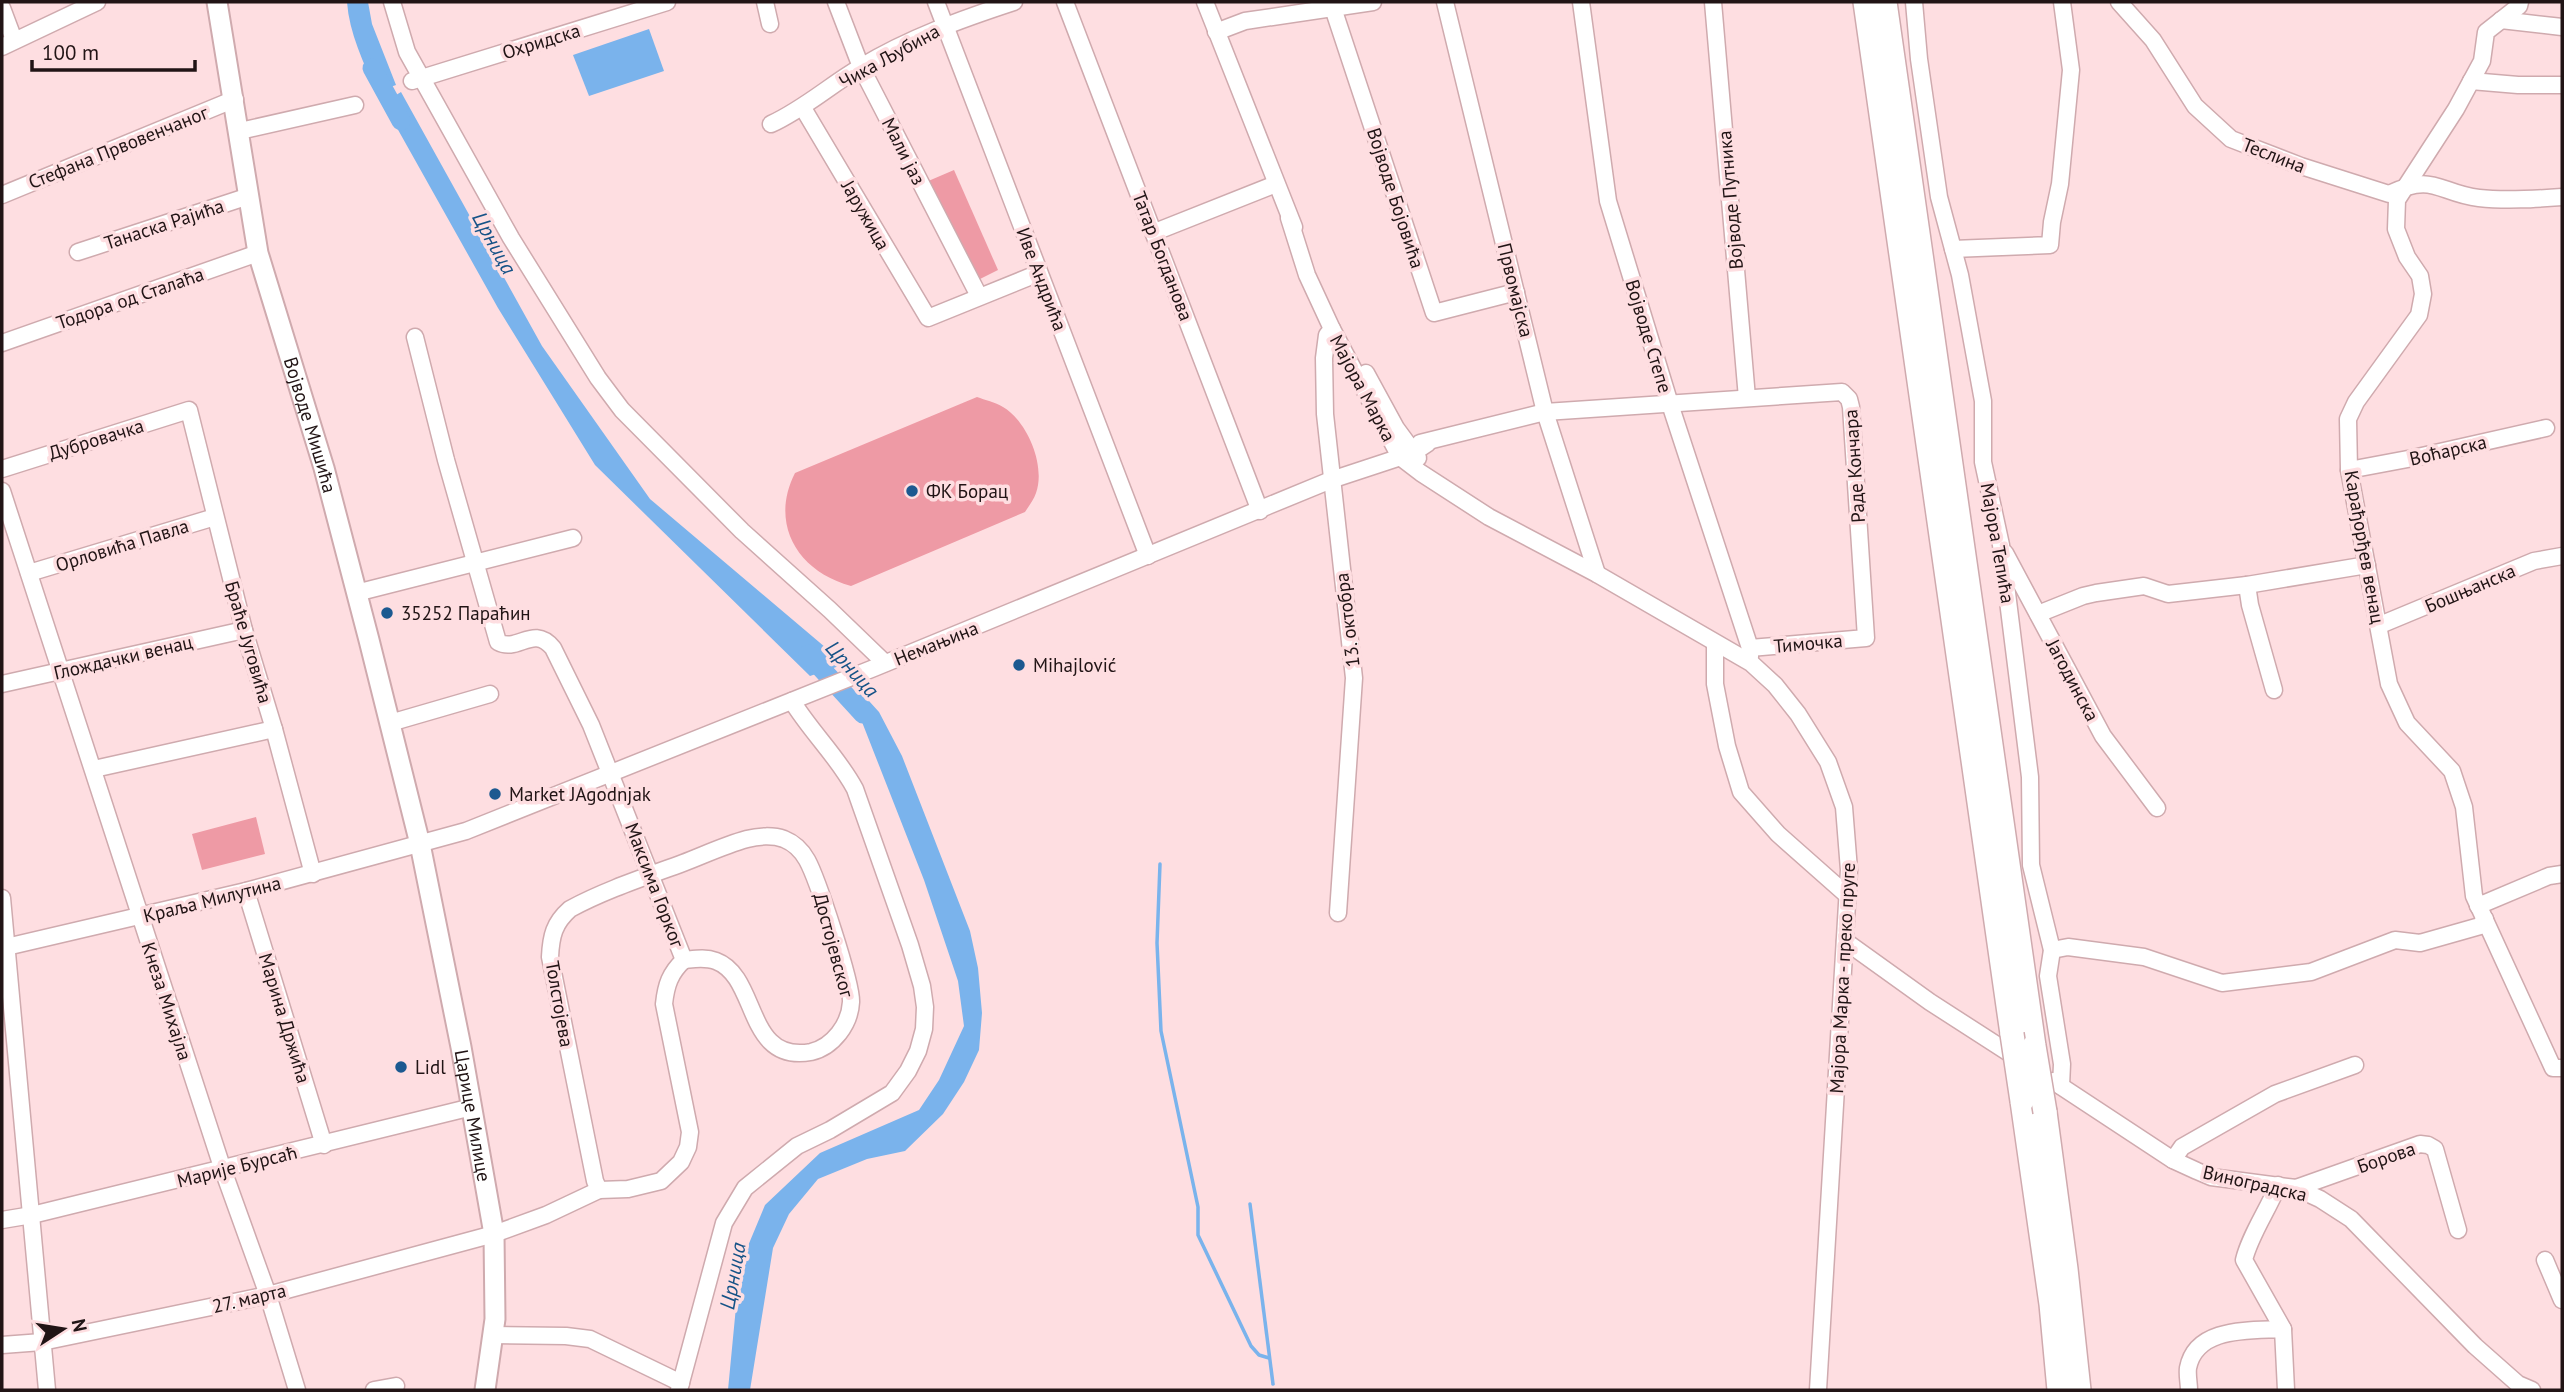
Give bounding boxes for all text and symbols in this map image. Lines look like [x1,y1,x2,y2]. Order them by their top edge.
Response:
street label: Охридска [499,18,583,64]
street label: Чика Љубина [834,18,944,94]
scale bar [32,28,194,72]
text: 100 m [42,39,99,66]
street label: Стефана Првовенчаног [25,100,212,194]
street label: Мали јаз [877,113,931,189]
street label: Војводе Бојовића [1362,125,1430,271]
street label: Војводе Путника [1712,130,1748,270]
street label: Теслина [2239,132,2309,178]
street label: Јаружица [836,175,896,254]
street label: Татар Богданова [1127,188,1199,324]
street label: Танаска Рајића [101,193,227,255]
water label: Црница [466,207,523,279]
street label: Иве Андрића [1011,224,1073,334]
street label: Првомајска [1493,240,1539,340]
street label: Тодора од Сталаћа [53,262,207,334]
street label: Војводе Степе [1620,276,1678,396]
street label: Мајора Марка [1325,330,1401,446]
street label: Војводе Мишића [279,354,342,495]
street label: Раде Кончара [1838,408,1870,524]
street label: Дубровачка [45,413,147,465]
street label: Воћарска [2407,429,2489,471]
street label: Карађорђев венац [2340,468,2390,626]
place label: ФК Борац [926,479,1008,503]
street label: Мајора Тепића [1976,481,2020,605]
marker: ФК Борац [904,483,920,499]
street label: Орловића Павла [52,513,192,577]
street label: Бошњанска [2421,558,2519,618]
street label: 13. октобра [1329,571,1365,669]
street label: Браће Југовића [220,578,278,706]
place label: 35252 Параћин [401,601,531,625]
marker: 35252 Параћин [379,605,395,621]
street label: Немањина [890,615,982,671]
street label: Тимочка [1773,628,1843,658]
street label: Глождачки венац [51,629,195,685]
street label: Јагодинска [2041,634,2105,725]
water label: Црница [820,635,885,703]
place label: Mihajlović [1033,653,1116,677]
marker: Mihajlović [1011,657,1027,673]
place label: Market JAgodnjak [509,782,651,806]
marker: Market JAgodnjak [487,786,503,802]
street label: Максима Горког [620,819,690,952]
street label: Мајора Марка - преко пруге [1824,862,1860,1094]
street label: Краља Милутина [141,870,283,928]
street label: Достојевског [809,890,860,1001]
street label: Кнеза Михајла [137,939,197,1063]
street label: Марина Држића [254,950,316,1086]
street label: Толстојева [541,959,579,1049]
street label: Царице Милице [450,1048,497,1183]
place label: Lidl [415,1055,446,1079]
marker: Lidl [393,1059,409,1075]
street label: Борова [2354,1136,2418,1178]
street label: Марије Бурсаћ [174,1139,300,1193]
street label: Виноградска [2201,1159,2309,1207]
water label: Црница [713,1240,752,1311]
street label: 27. марта [210,1278,288,1318]
north arrow [28,1294,98,1364]
text: N [67,1317,93,1334]

